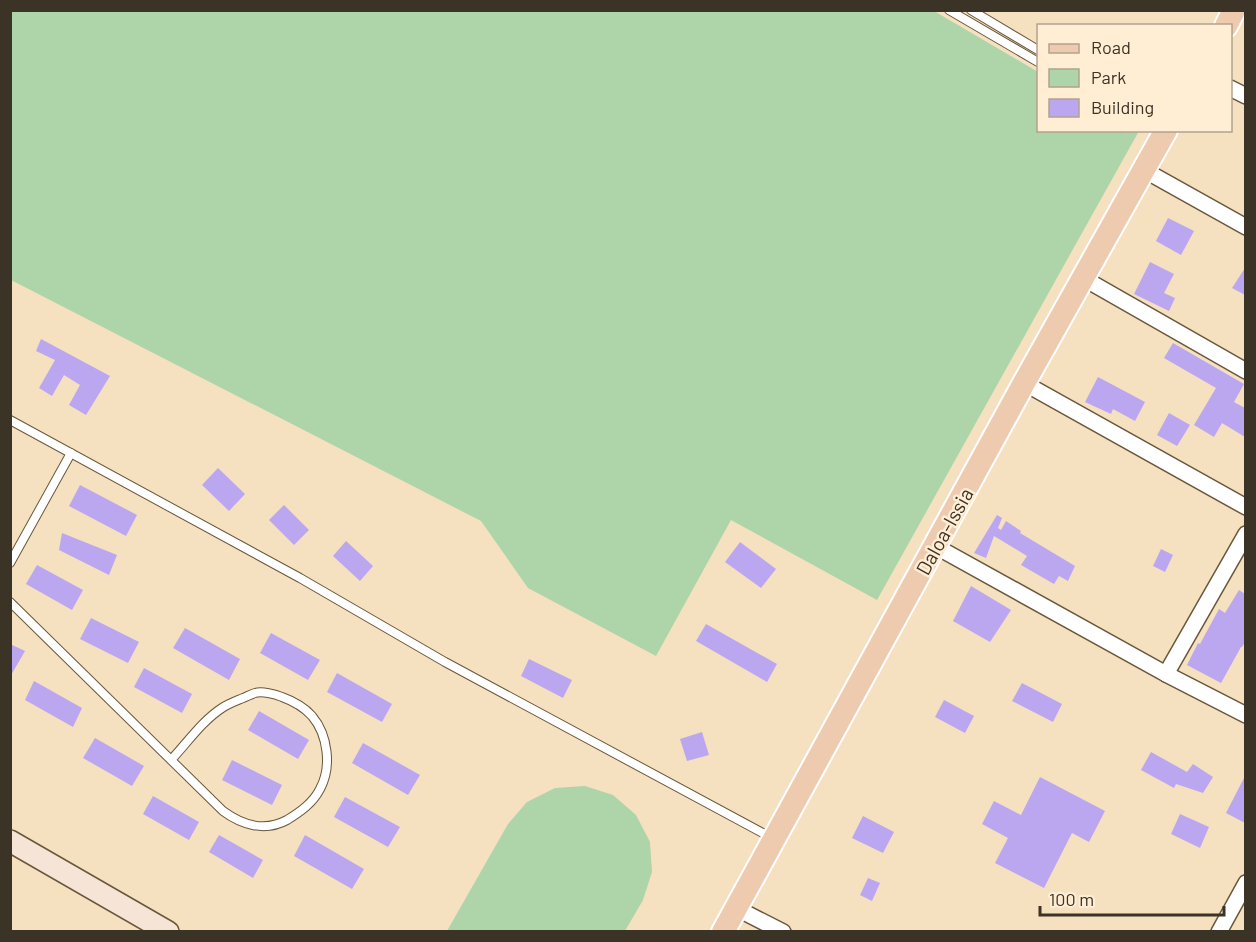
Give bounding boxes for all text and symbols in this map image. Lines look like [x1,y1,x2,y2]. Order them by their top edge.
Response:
legend [1037,24,1232,132]
text: Road [1091,36,1131,58]
text: Park [1091,66,1126,88]
text: Building [1091,96,1154,118]
street label: Daloa-Issia [910,483,978,579]
scale bar [1040,879,1224,917]
text: 100 m [1049,888,1094,910]

